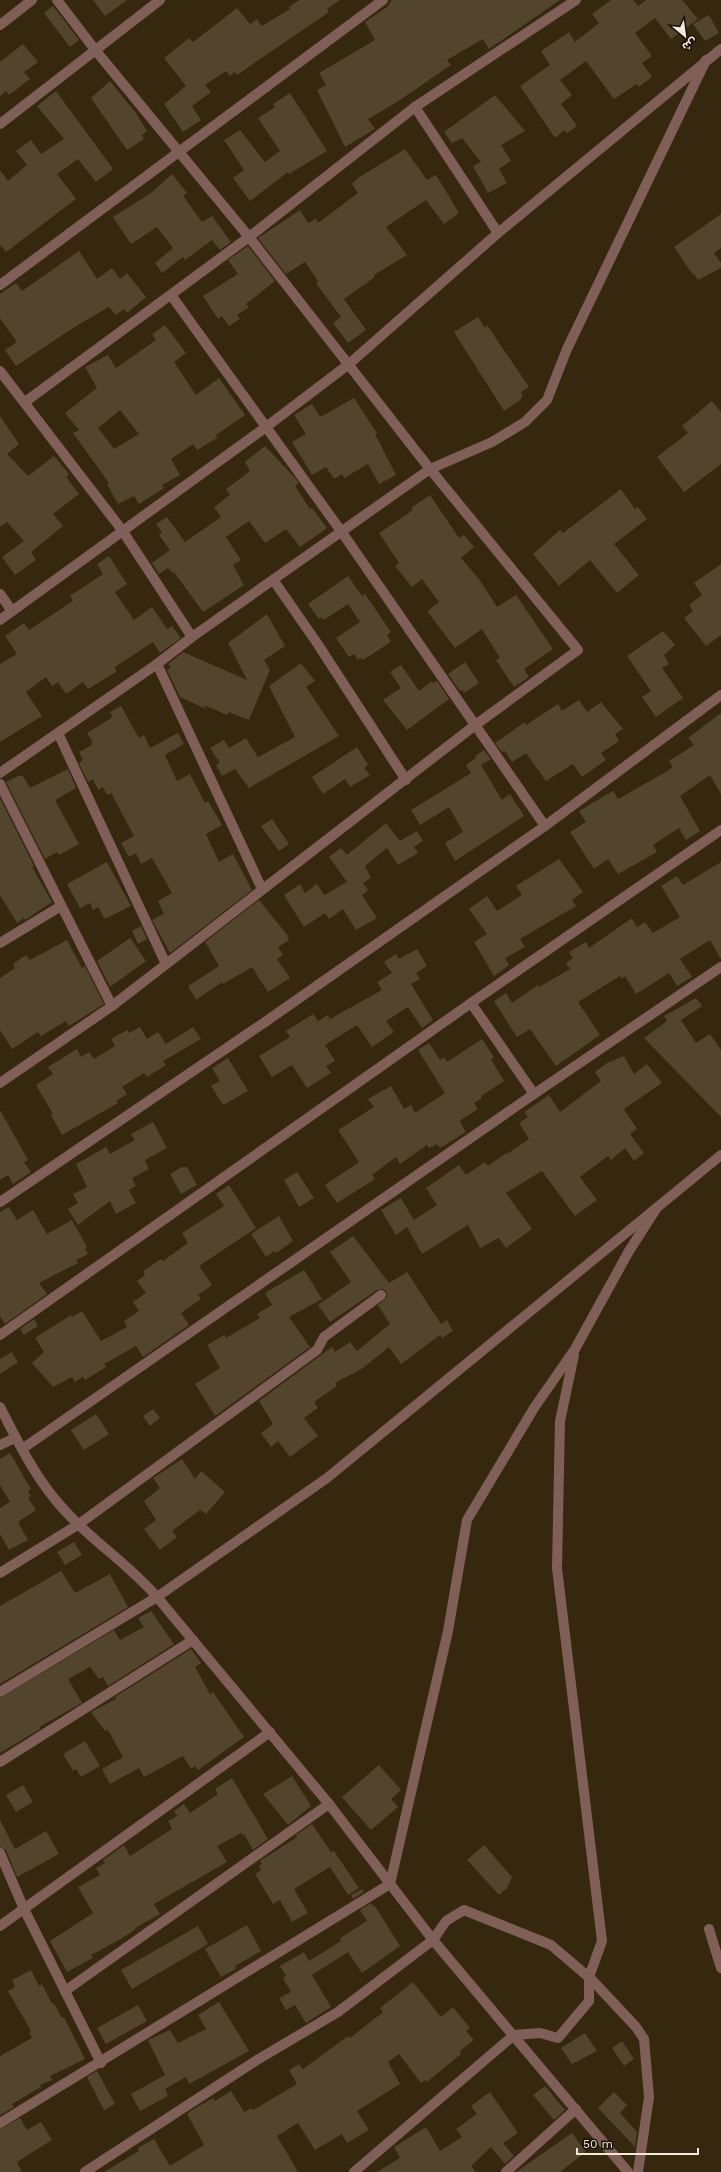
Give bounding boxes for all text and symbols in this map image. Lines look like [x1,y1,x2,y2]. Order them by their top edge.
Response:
north arrow [665,16,705,56]
text: ش [680,35,699,54]
scale bar [577,2130,698,2156]
text: 50 m [583,2137,613,2151]

